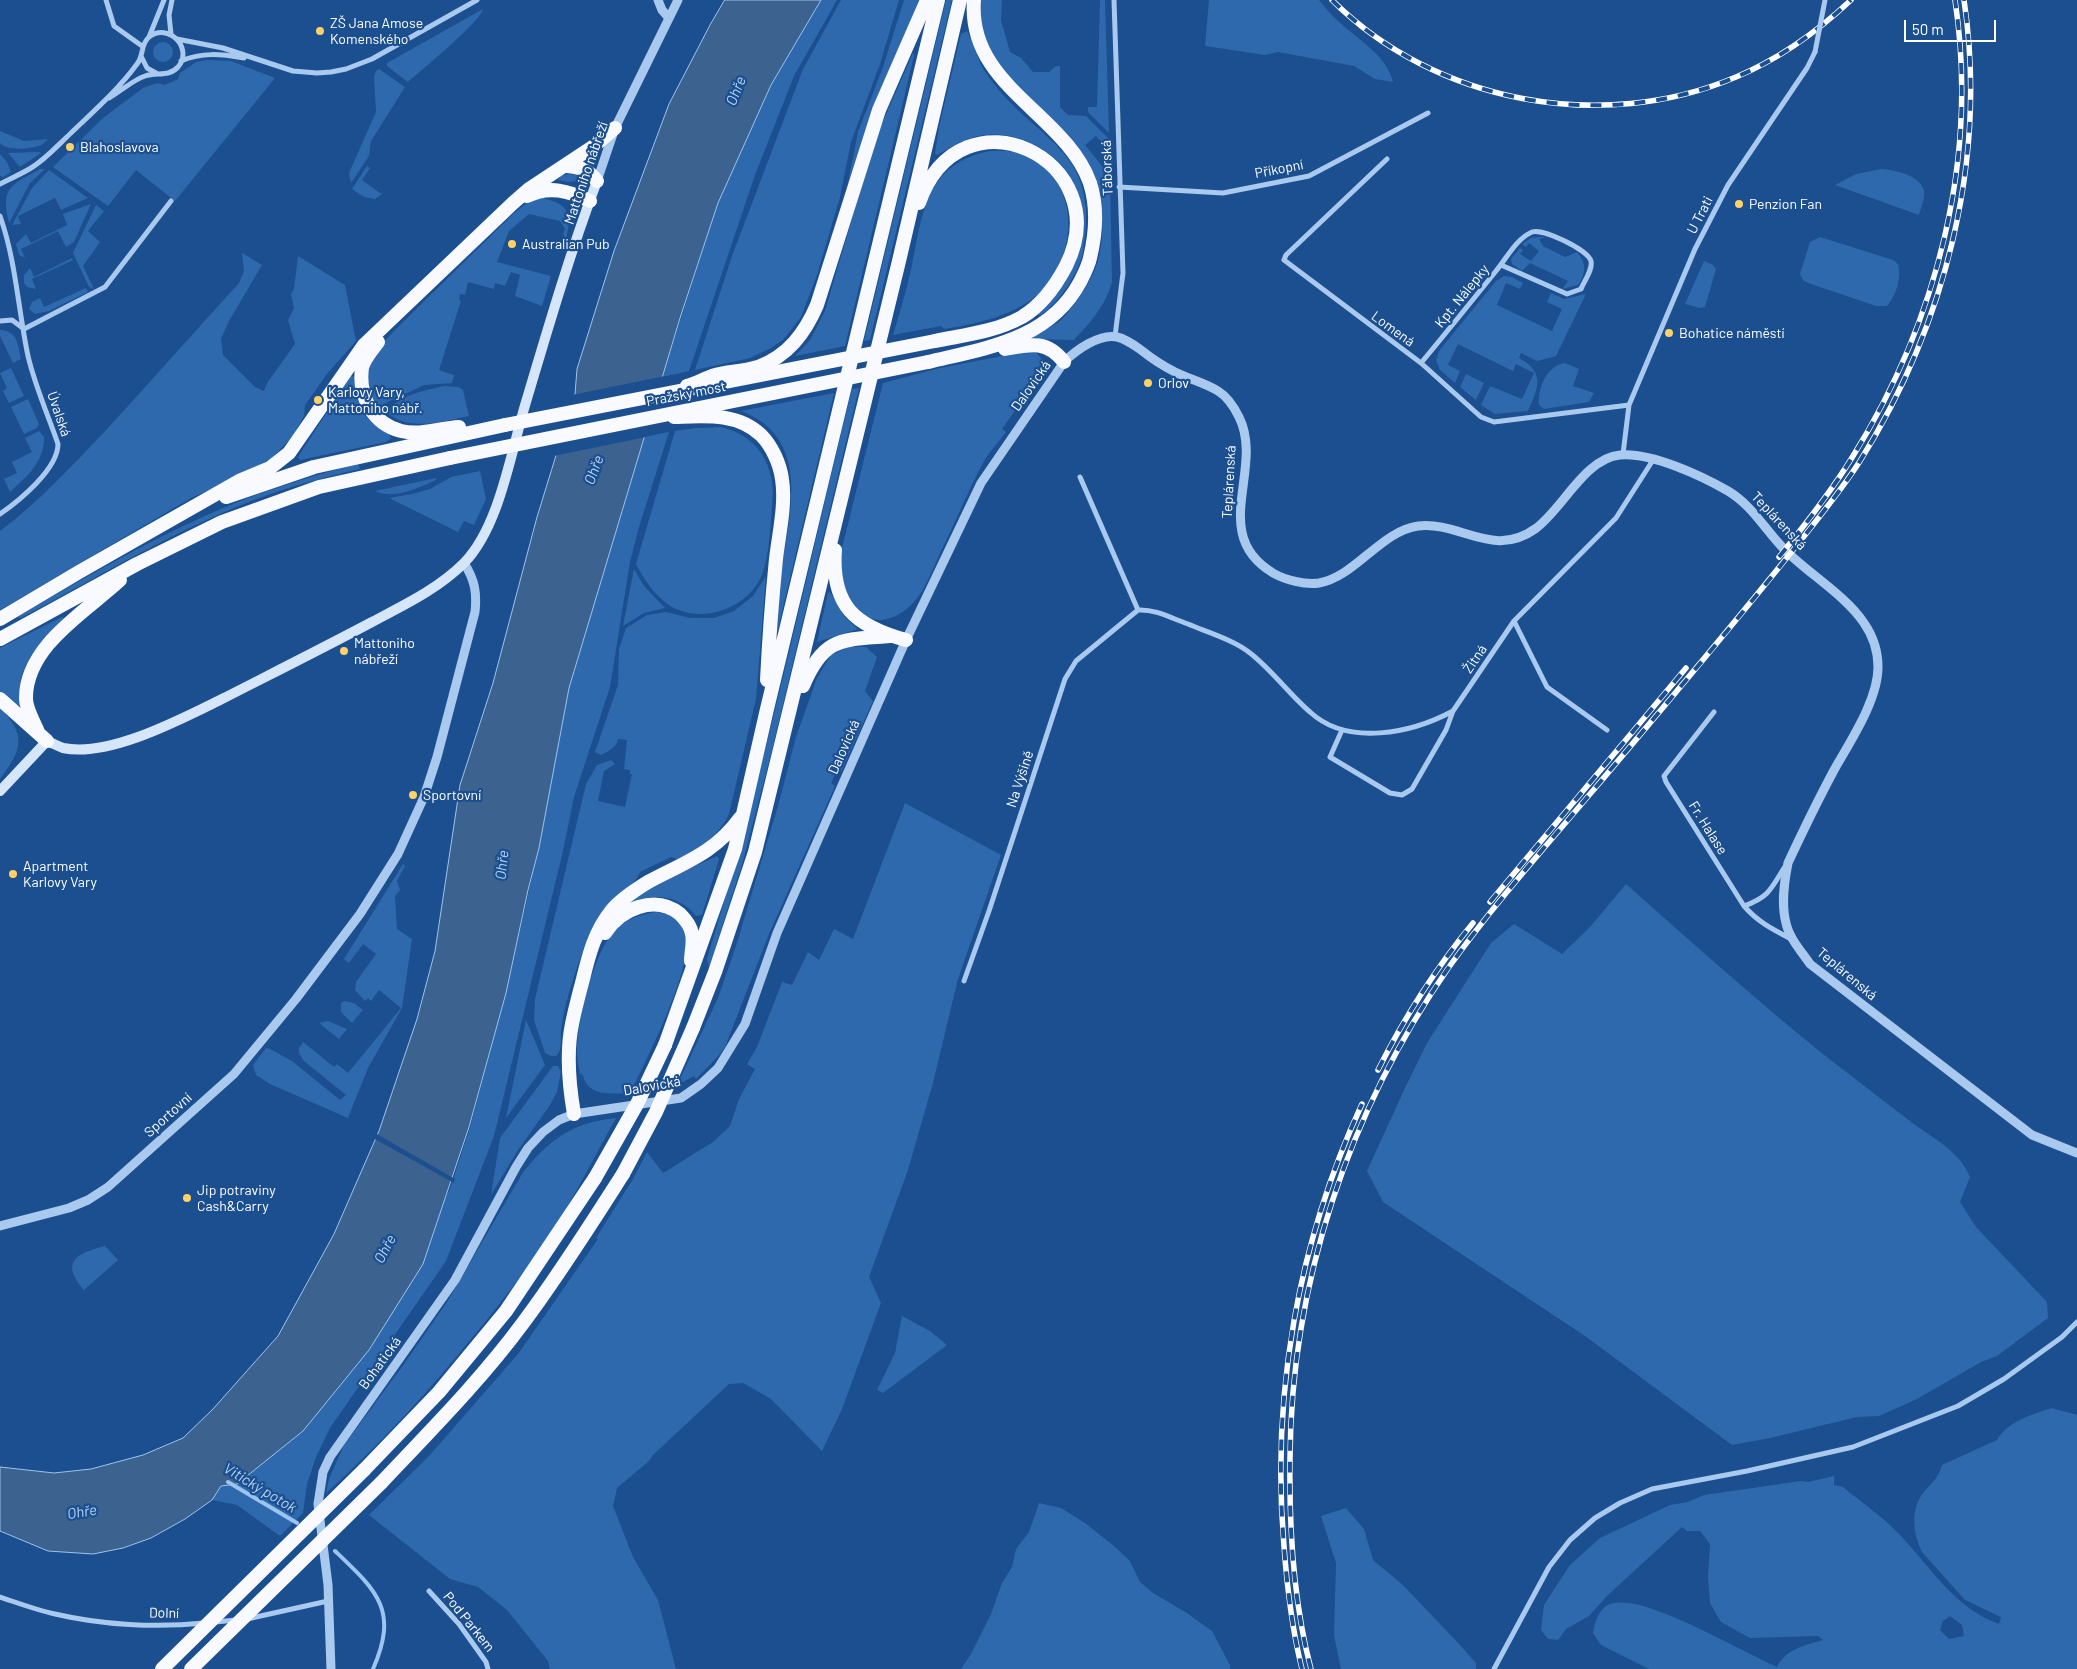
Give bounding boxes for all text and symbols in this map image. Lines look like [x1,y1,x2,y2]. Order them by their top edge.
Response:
scale bar [1907,10,2000,42]
place label: ZŠ Jana Amose Komenského [330,15,423,48]
text: 50 m [1912,20,1944,38]
marker: ZŠ Jana Amose Komenského [314,25,326,37]
water label: Ohře [722,74,750,108]
street label: Mattoniho nábřeží [561,119,611,227]
place label: Blahoslavova [80,139,159,155]
street label: Táborská [1098,140,1116,196]
marker: Blahoslavova [64,141,76,153]
street label: Příkopní [1253,156,1305,182]
street label: U Trati [1683,193,1717,237]
place label: Penzion Fan [1749,196,1822,212]
marker: Penzion Fan [1733,198,1745,210]
place label: Australian Pub [522,236,610,252]
marker: Australian Pub [506,238,518,250]
street label: Kpt. Nálepky [1431,261,1493,331]
street label: Lomená [1368,308,1418,350]
place label: Bohatice náměstí [1679,325,1785,341]
marker: Bohatice náměstí [1663,327,1675,339]
street label: Dalovická [1008,358,1054,414]
place label: Orlov [1158,375,1189,391]
marker: Orlov [1142,377,1154,389]
street label: Pražský most [645,378,727,410]
place label: Karlovy Vary, Mattoniho nábř. [328,384,423,417]
street label: Úvalská [43,389,75,439]
marker: Karlovy Vary, Mattoniho nábř. [312,394,324,406]
street label: Teplárenská [1219,445,1239,519]
water label: Ohře [580,453,608,487]
street label: Teplárenská [1748,488,1810,554]
place label: Mattoniho nábřeží [354,635,415,668]
street label: Žitná [1459,641,1491,677]
marker: Mattoniho nábřeží [338,645,350,657]
street label: Dalovická [825,717,863,777]
street label: Na Výšině [1003,748,1037,810]
place label: Sportovní [423,787,481,803]
marker: Sportovní [407,789,419,801]
street label: Fr. Halase [1685,798,1731,858]
water label: Ohře [491,849,513,881]
place label: Apartment Karlovy Vary [23,858,97,890]
marker: Apartment Karlovy Vary [7,868,19,880]
street label: Teplárenská [1814,944,1880,1004]
street label: Dalovická [622,1073,682,1099]
street label: Sportovní [141,1089,195,1141]
place label: Jip potraviny Cash&Carry [197,1182,276,1214]
marker: Jip potraviny Cash&Carry [181,1192,193,1204]
water label: Ohře [370,1232,400,1266]
street label: Bohatická [355,1333,405,1393]
water label: Vitický potok [220,1459,300,1517]
water label: Ohře [66,1501,98,1523]
street label: Pod Parkem [440,1589,498,1655]
street label: Dolní [149,1604,179,1622]

